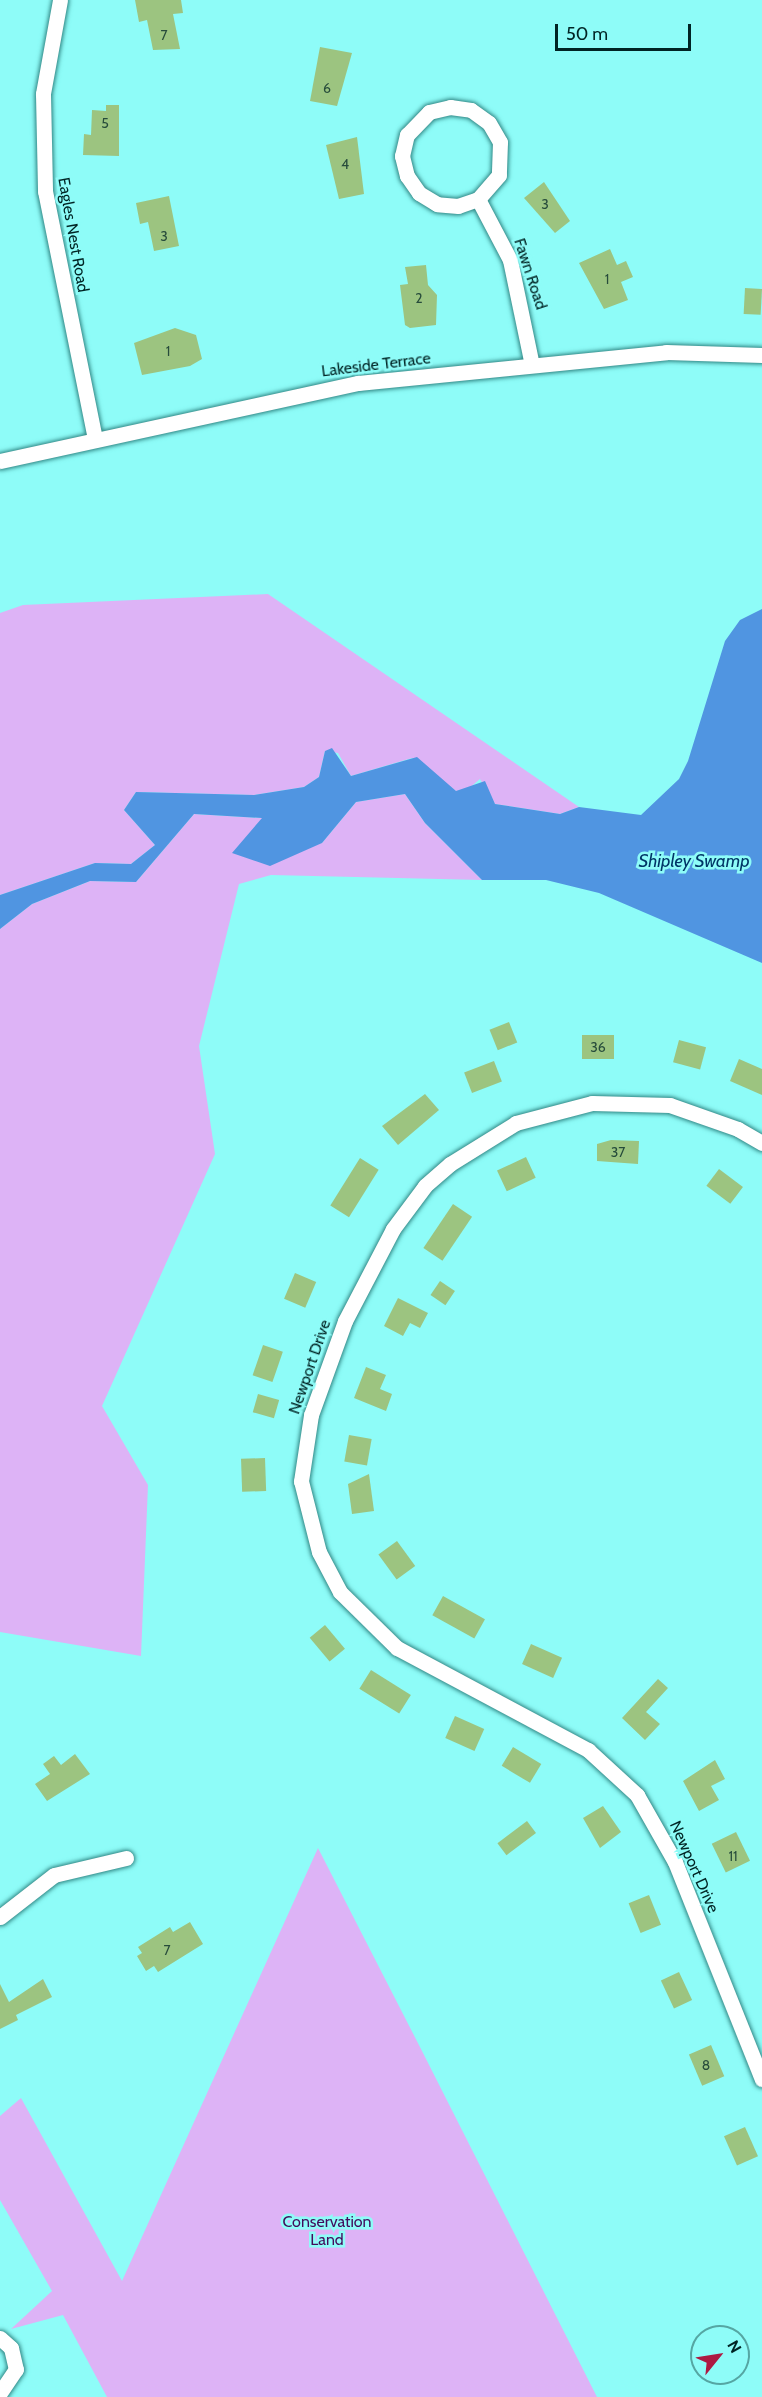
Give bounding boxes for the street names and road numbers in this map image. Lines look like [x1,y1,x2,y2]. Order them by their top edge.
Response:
street label: Eagles Nest Road [53,176,93,294]
street label: Fawn Road [509,236,551,312]
street label: Lakeside Terrace [320,349,432,381]
street label: Newport Drive [285,1317,335,1417]
street label: Newport Drive [665,1818,723,1916]

